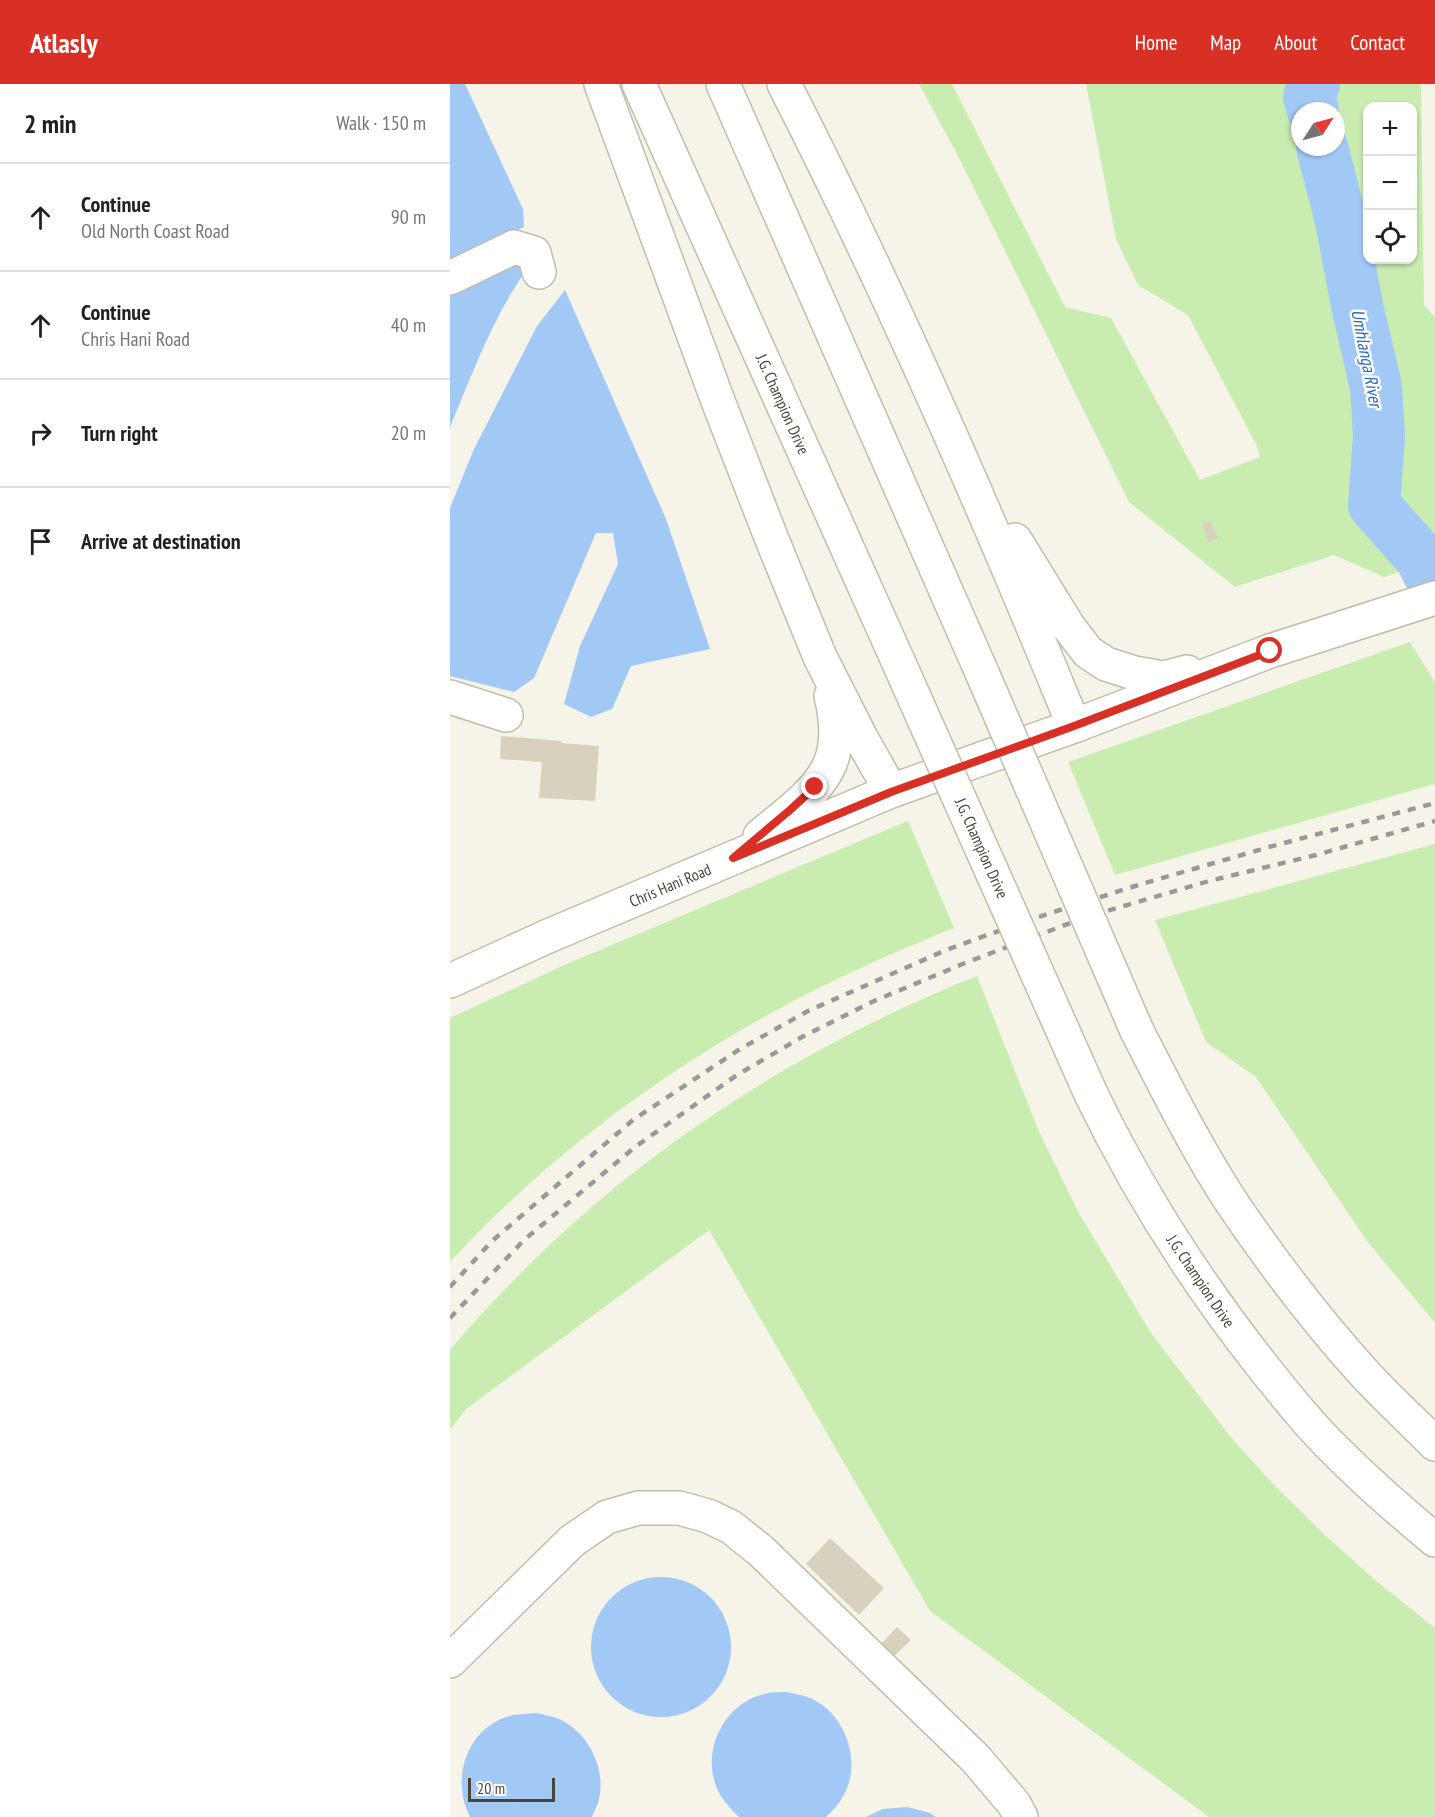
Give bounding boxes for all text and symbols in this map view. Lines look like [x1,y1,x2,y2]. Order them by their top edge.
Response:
text: Atlasly [30,24,98,61]
text: Home [1135,29,1177,56]
text: Map [1210,29,1241,56]
text: About [1274,29,1317,56]
text: Contact [1350,29,1405,56]
north arrow [1291,102,1345,156]
map controls [1363,102,1417,264]
button: + [1363,102,1417,156]
text: 2 min [24,107,77,140]
text: Walk · 150 m [336,110,426,136]
button: − [1363,156,1417,210]
text: Continue [81,190,151,218]
icon: ahead [24,201,57,234]
text: 90 m [391,204,426,230]
button: locate [1363,210,1417,264]
text: Old North Coast Road [81,218,229,244]
text: Continue [81,298,151,326]
water label: Umhlanga River [1346,307,1388,412]
icon: ahead [24,309,57,342]
text: 40 m [391,312,426,338]
text: Chris Hani Road [81,326,190,352]
street label: J.G. Champion Drive [752,350,814,457]
icon: right [24,417,57,450]
text: Turn right [81,419,158,447]
text: 20 m [391,420,426,446]
icon: arrive [24,525,57,558]
text: Arrive at destination [81,527,241,555]
route start [1256,637,1282,663]
route end [801,773,827,799]
street label: J.G. Champion Drive [951,794,1013,901]
street label: Chris Hani Road [626,859,714,911]
street label: J.G. Champion Drive [1162,1230,1239,1331]
scale bar [468,1775,555,1802]
text: 20 m [477,1778,505,1798]

